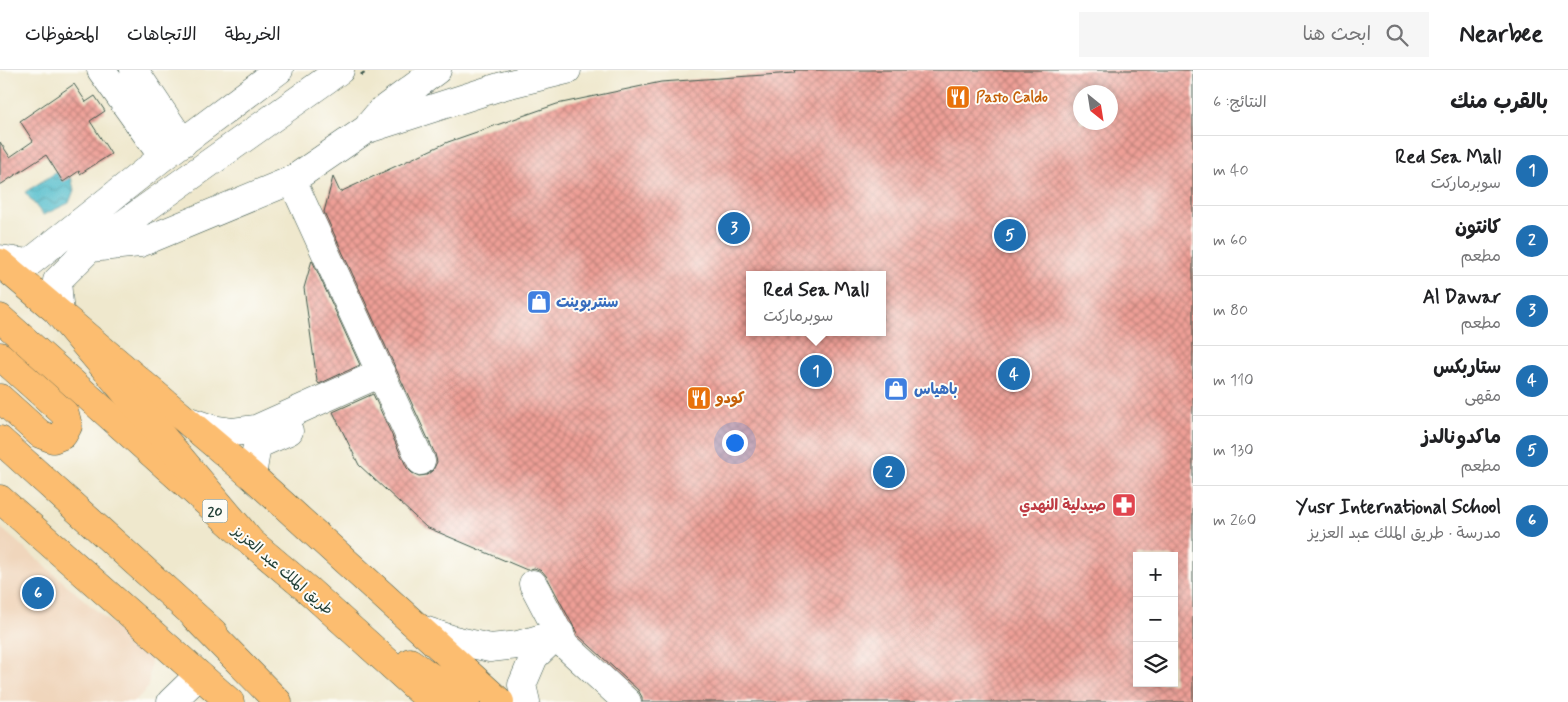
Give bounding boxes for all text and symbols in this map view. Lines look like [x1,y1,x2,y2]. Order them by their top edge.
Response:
search box [1079,12,1429,57]
text: Nearbee [1459,19,1543,50]
icon: search [1383,21,1411,49]
text: ابحث هنا [1303,22,1371,47]
text: المحفوظات [25,23,99,47]
text: الاتجاهات [127,23,197,47]
text: الخريطة [225,23,281,47]
restaurant icon: Pasto Caldo [945,84,971,110]
north arrow [1073,85,1118,130]
place label: Pasto Caldo [976,88,1048,108]
text: بالقرب منك [1450,88,1548,116]
text: النتائج: 6 [1213,92,1267,113]
text: Red Sea Mall [1395,145,1501,170]
text: 40 m [1213,160,1249,181]
text: 1 [1528,160,1536,181]
text: سوبرماركت [1431,173,1501,194]
pin: 3 [718,209,750,247]
text: كانتون [1455,215,1501,240]
pin: 5 [994,216,1026,254]
text: 60 m [1213,230,1247,251]
text: 2 [1528,230,1536,251]
text: مطعم [1461,246,1501,267]
popup [746,271,886,336]
text: Red Sea Mall [763,278,869,303]
text: Al Dawar [1423,285,1501,310]
shop icon: سنتربوينت [526,289,552,315]
place label: سنتربوينت [556,293,618,313]
text: 80 m [1213,300,1248,321]
text: 3 [1528,300,1536,321]
text: سوبرماركت [763,306,833,327]
text: مطعم [1461,313,1501,334]
pin: 1 [800,352,832,390]
pin: 4 [998,355,1030,393]
text: ستاربكس [1433,355,1501,380]
text: 110 m [1213,370,1254,391]
text: 4 [1527,370,1537,391]
shop icon: باهياس [883,376,909,402]
place label: باهياس [914,380,958,400]
restaurant icon: كودو [686,385,712,411]
text: مقهى [1464,386,1501,407]
place label: كودو [715,389,745,409]
text: ماكدونالدز [1422,425,1501,450]
your location [722,430,748,456]
text: 130 m [1213,440,1254,461]
text: 5 [1527,440,1537,461]
pin: 2 [873,453,905,491]
text: مطعم [1461,456,1501,477]
pharmacy icon: صيدلية النهدي [1111,492,1137,518]
text: Yusr International School [1296,495,1501,520]
place label: صيدلية النهدي [1019,496,1106,517]
road number: 20 [202,500,228,522]
text: 260 m [1213,510,1256,531]
text: 6 [1528,510,1536,531]
street label: طريق الملك عبد العزيز [226,520,337,620]
text: مدرسة · طريق الملك عبد العزيز [1308,523,1501,544]
map controls [1133,552,1178,687]
button: + [1133,552,1178,597]
pin: 6 [22,574,54,612]
button: − [1133,597,1178,642]
button: layers [1133,642,1178,687]

